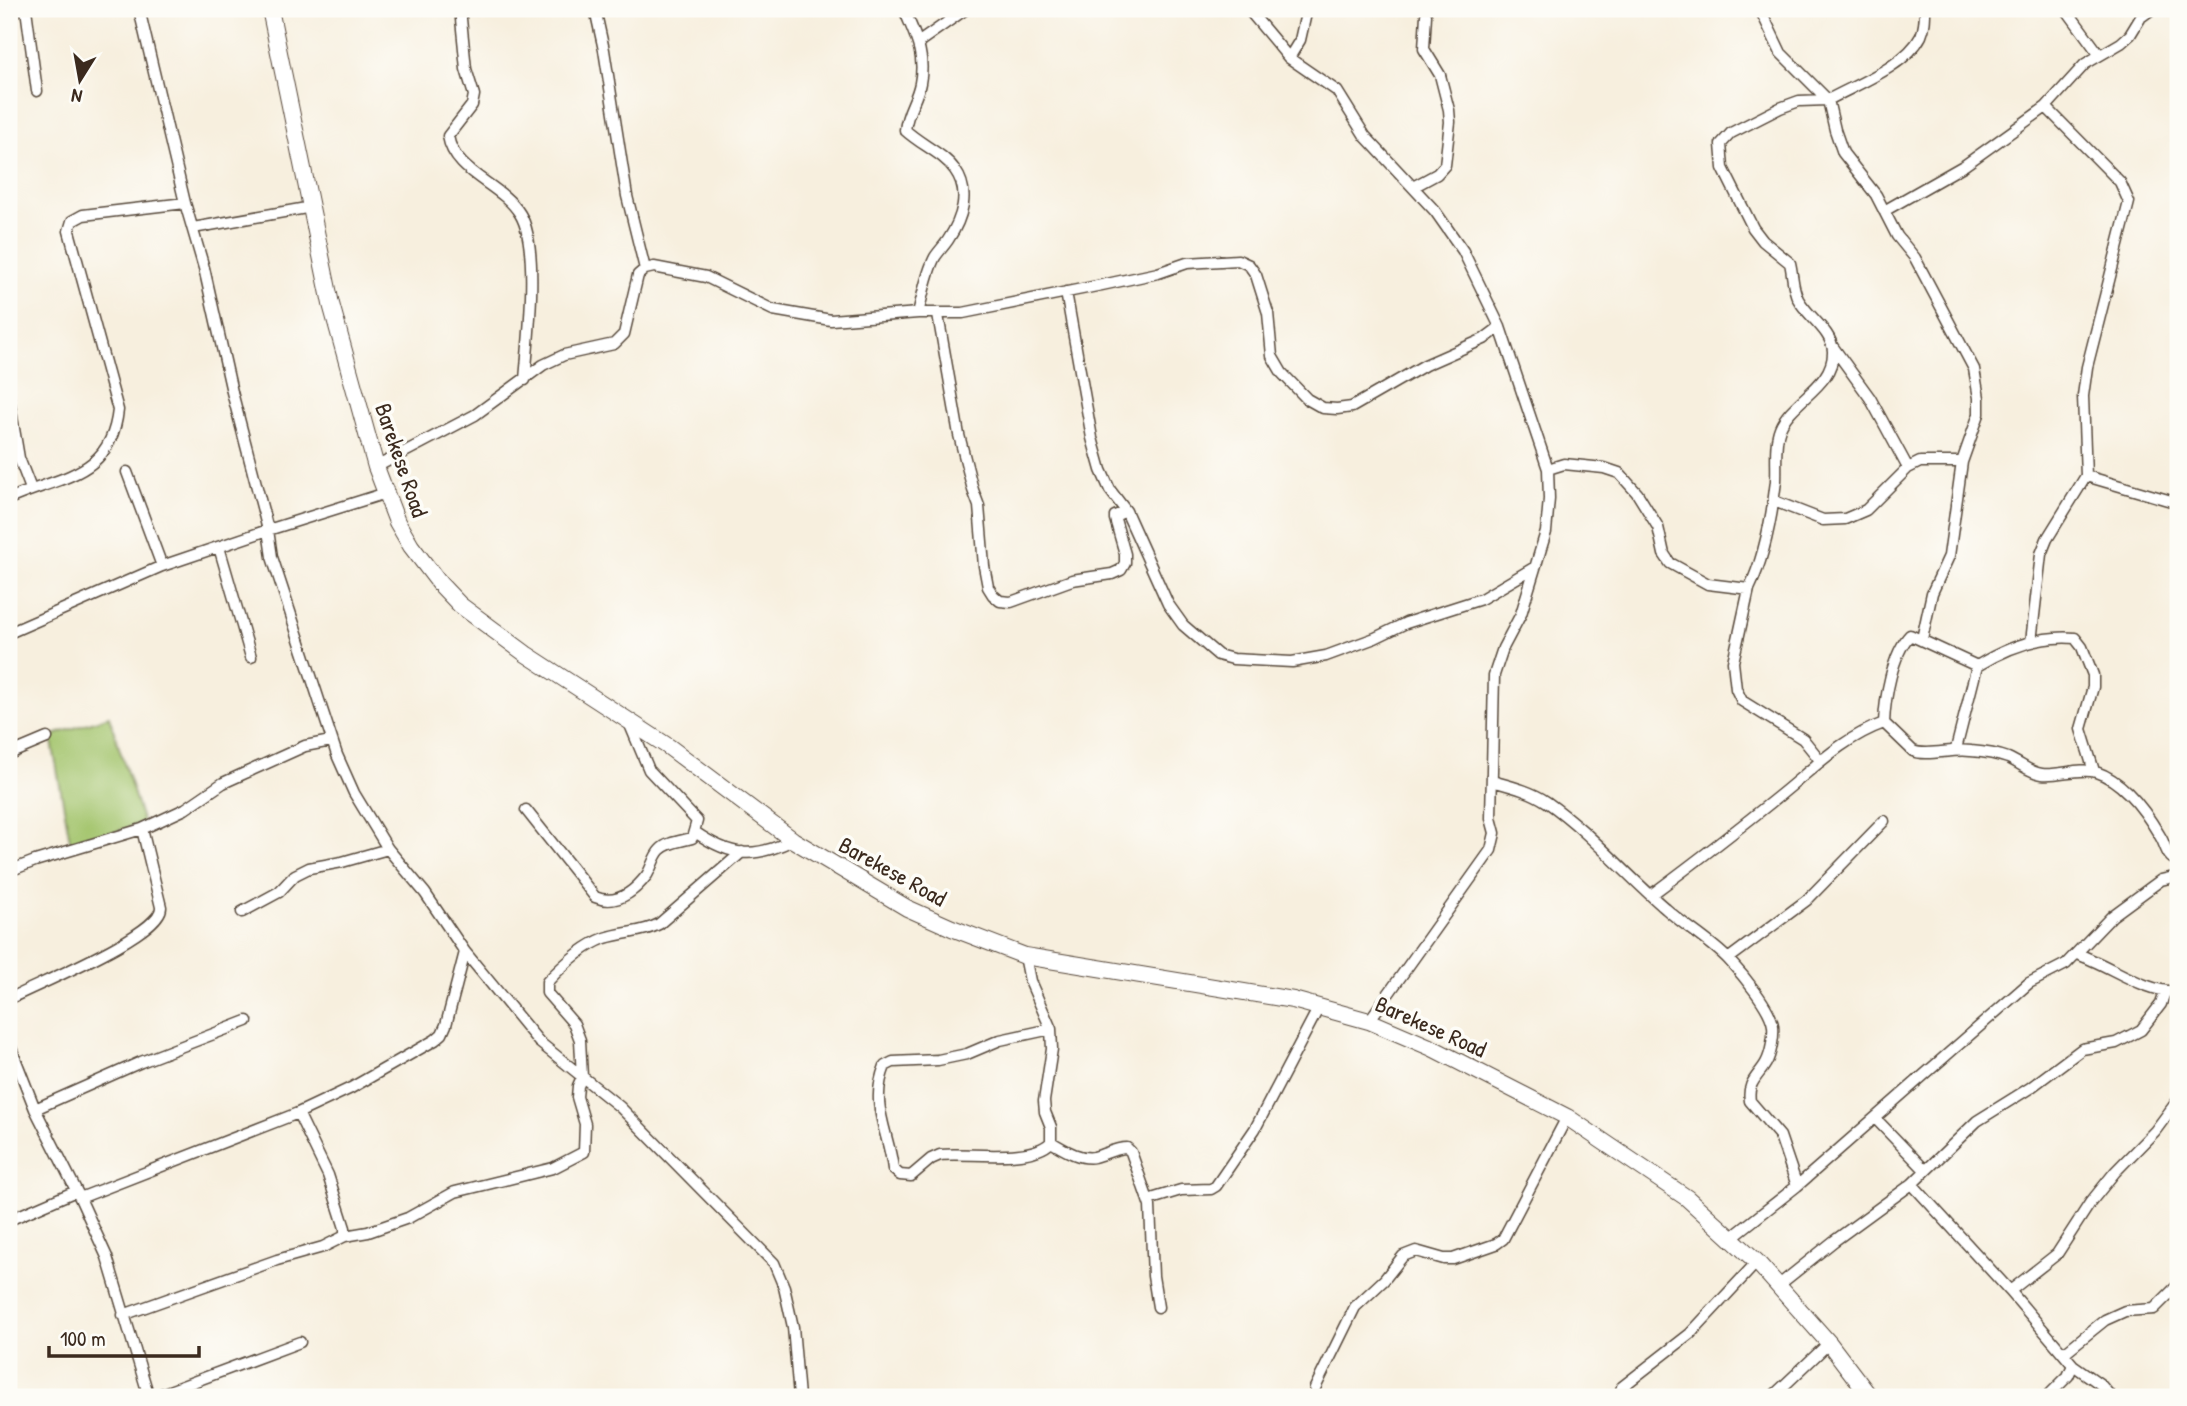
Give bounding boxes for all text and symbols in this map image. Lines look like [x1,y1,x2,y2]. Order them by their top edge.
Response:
north arrow [46,46,116,116]
text: N [69,83,84,110]
street label: Barekese Road [368,399,436,521]
street label: Barekese Road [834,829,952,913]
street label: Barekese Road [1371,988,1491,1064]
scale bar [49,1315,200,1359]
text: 100 m [60,1324,106,1353]

